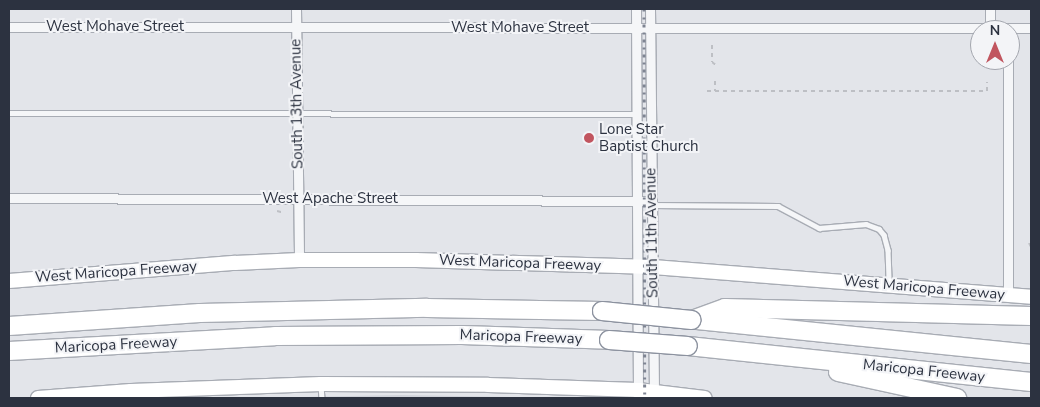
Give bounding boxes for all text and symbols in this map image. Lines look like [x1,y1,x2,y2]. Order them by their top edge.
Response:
street label: West Mohave Street [46,18,184,36]
street label: West Mohave Street [451,19,589,37]
north arrow [970,20,1020,70]
text: N [990,21,1000,40]
street label: South 13th Avenue [287,39,307,169]
place label: Lone Star Baptist Church [599,120,699,155]
marker: Lone Star Baptist Church [583,132,595,144]
street label: South 11th Avenue [642,168,662,298]
street label: West Apache Street [262,190,398,208]
street label: West Maricopa Freeway [439,251,601,275]
street label: West Maricopa Freeway [34,257,198,287]
street label: West Maricopa Freeway [842,272,1006,304]
street label: Maricopa Freeway [459,326,583,348]
street label: Maricopa Freeway [54,333,178,357]
street label: Maricopa Freeway [862,356,986,386]

